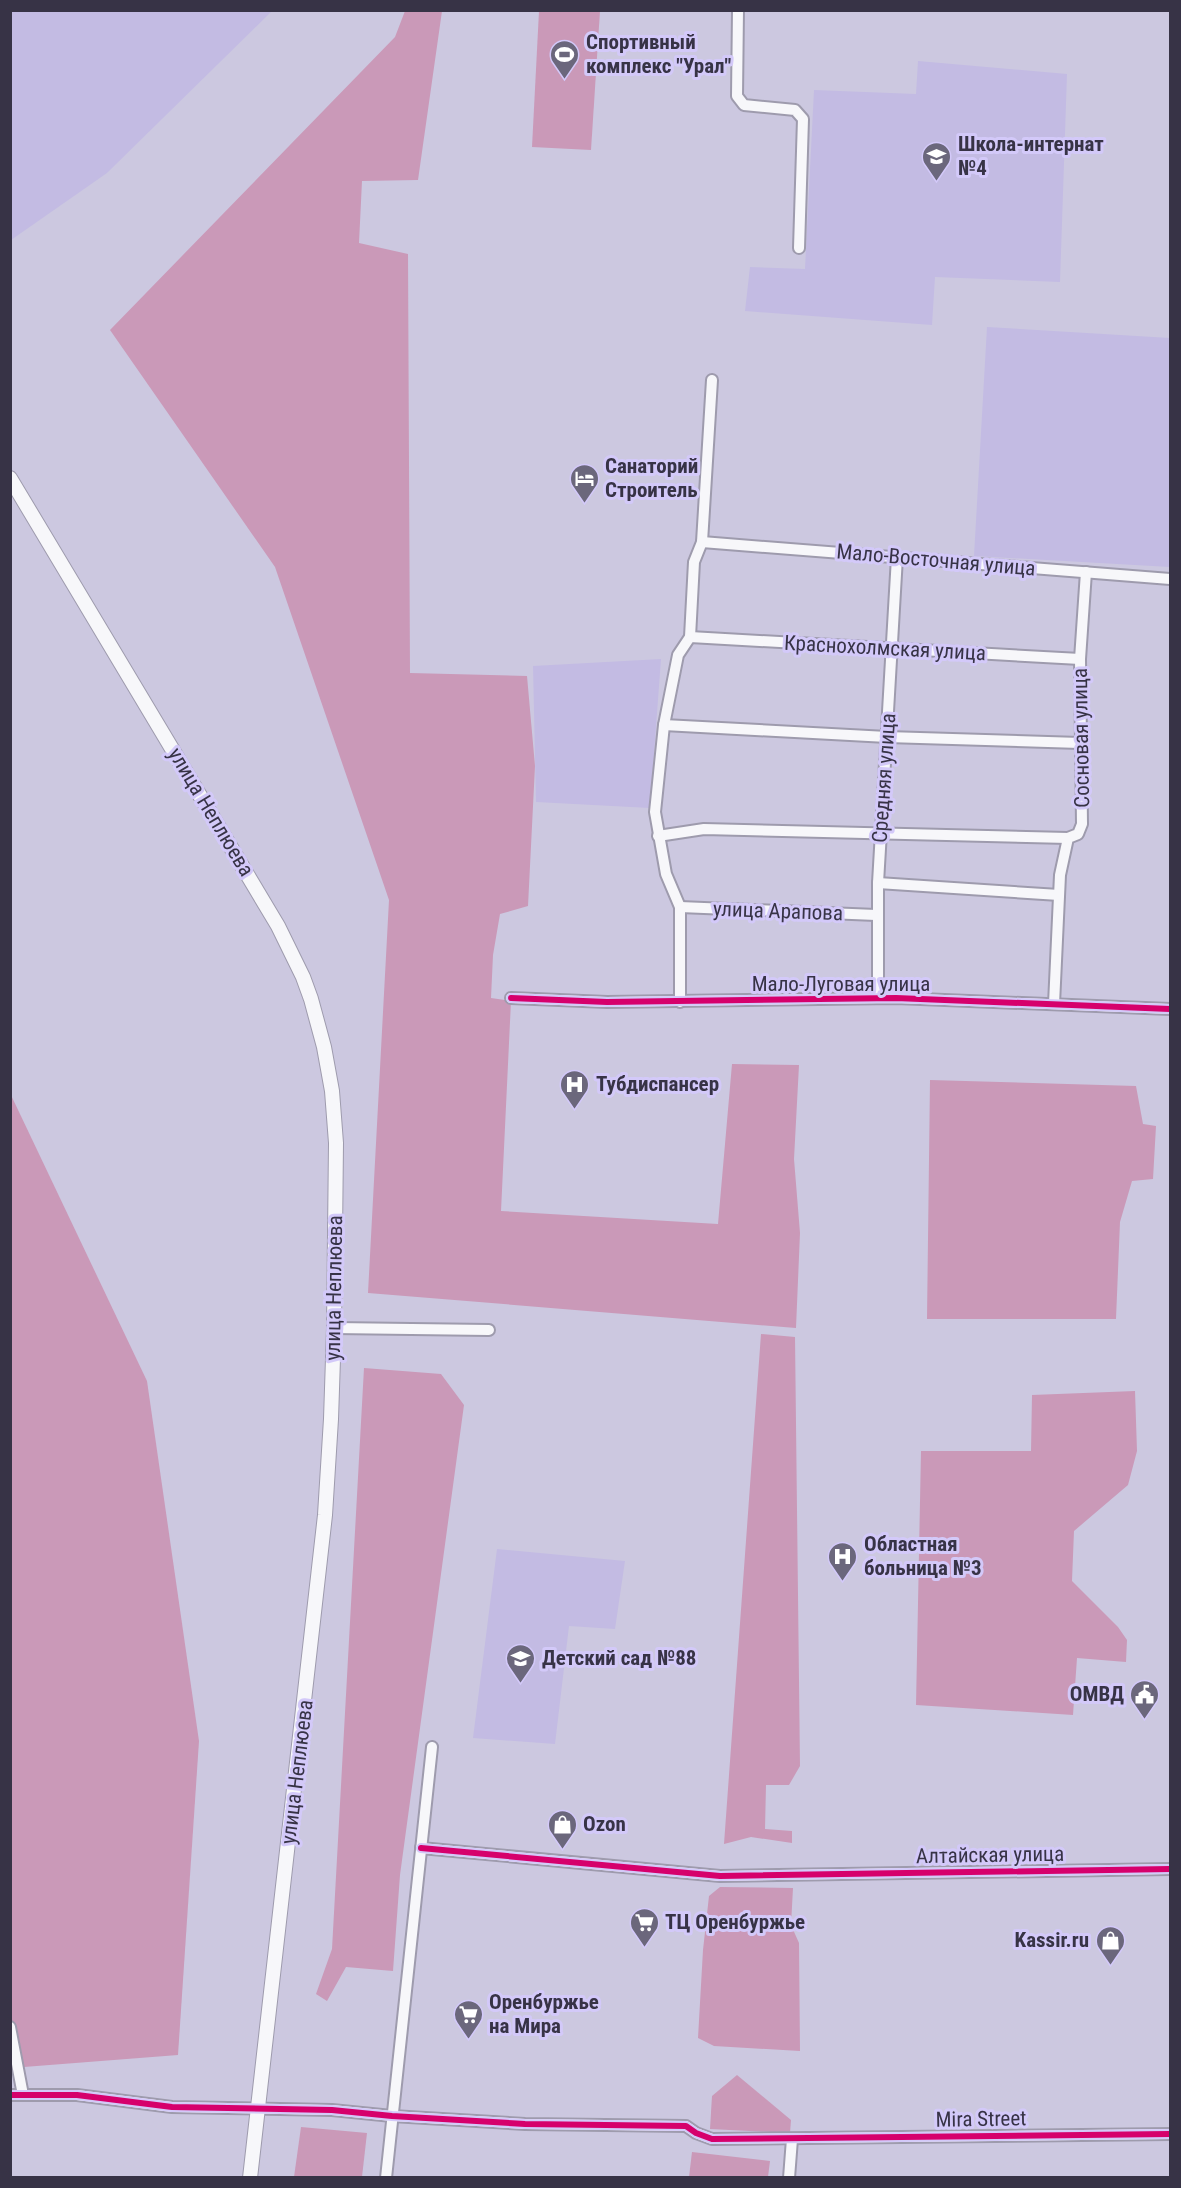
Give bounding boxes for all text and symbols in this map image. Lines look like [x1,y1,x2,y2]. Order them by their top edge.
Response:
place label: Спортивный комплекс "Урал" [586,30,732,78]
sports icon: Спортивный комплекс "Урал" [549,38,581,80]
place label: Школа-интернат №4 [958,132,1104,180]
school or university icon: Школа-интернат №4 [921,140,953,182]
place label: Санаторий Строитель [605,454,698,502]
hotel icon: Санаторий Строитель [568,462,600,504]
street label: Мало-Восточная улица [835,539,1037,581]
street label: Краснохолмская улица [784,631,986,665]
street label: Сосновая улица [1068,668,1094,808]
street label: Средняя улица [867,712,901,844]
street label: улица Неплюева [163,744,259,880]
street label: улица Арапова [713,897,843,925]
street label: Мало-Луговая улица [752,972,930,996]
hospital icon: Тубдиспансер [559,1068,591,1110]
place label: Тубдиспансер [596,1072,719,1096]
street label: улица Неплюева [321,1215,347,1361]
place label: Областная больница №3 [864,1532,982,1580]
hospital icon: Областная больница №3 [827,1540,859,1582]
school or university icon: Детский сад №88 [505,1642,537,1684]
place label: Детский сад №88 [542,1646,696,1670]
public building icon: ОМВД [1129,1678,1161,1720]
place label: ОМВД [1070,1682,1124,1706]
street label: улица Неплюева [276,1698,318,1846]
shop icon: Ozon [546,1808,578,1850]
place label: Ozon [583,1812,626,1836]
street label: Алтайская улица [916,1842,1064,1868]
supermarket icon: ТЦ Оренбуржье [628,1906,660,1948]
place label: ТЦ Оренбуржье [665,1910,805,1934]
shop icon: Kassir.ru [1094,1924,1126,1966]
place label: Kassir.ru [1015,1928,1089,1952]
place label: Оренбуржье на Мира [489,1990,599,2038]
supermarket icon: Оренбуржье на Мира [452,1998,484,2040]
street label: Mira Street [935,2106,1027,2132]

